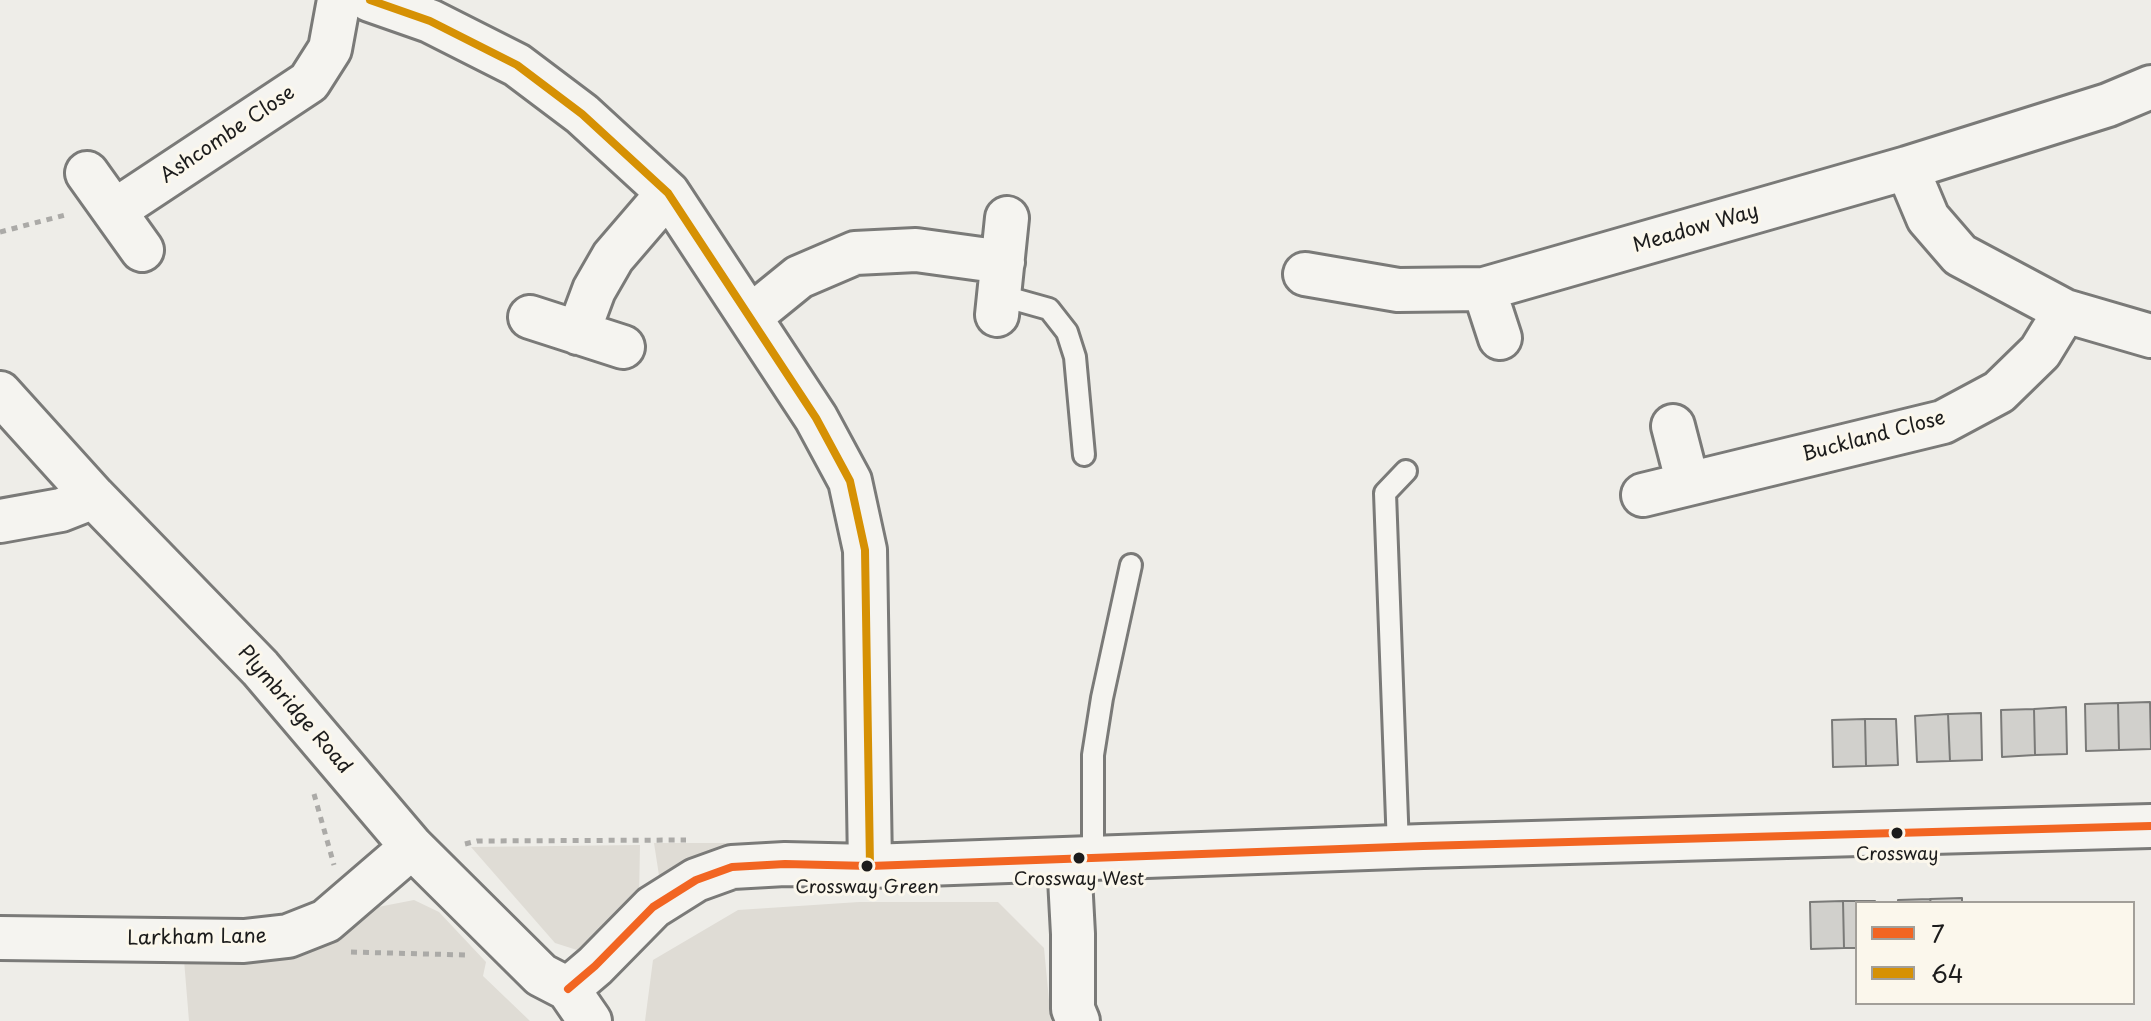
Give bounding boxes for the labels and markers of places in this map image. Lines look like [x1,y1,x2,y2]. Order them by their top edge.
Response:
marker: Crossway [1889,825,1905,841]
place label: Crossway [1856,844,1938,866]
marker: Crossway West [1071,850,1087,866]
marker: Crossway Green [859,858,875,874]
place label: Crossway West [1014,869,1144,891]
place label: Crossway Green [795,877,939,899]

